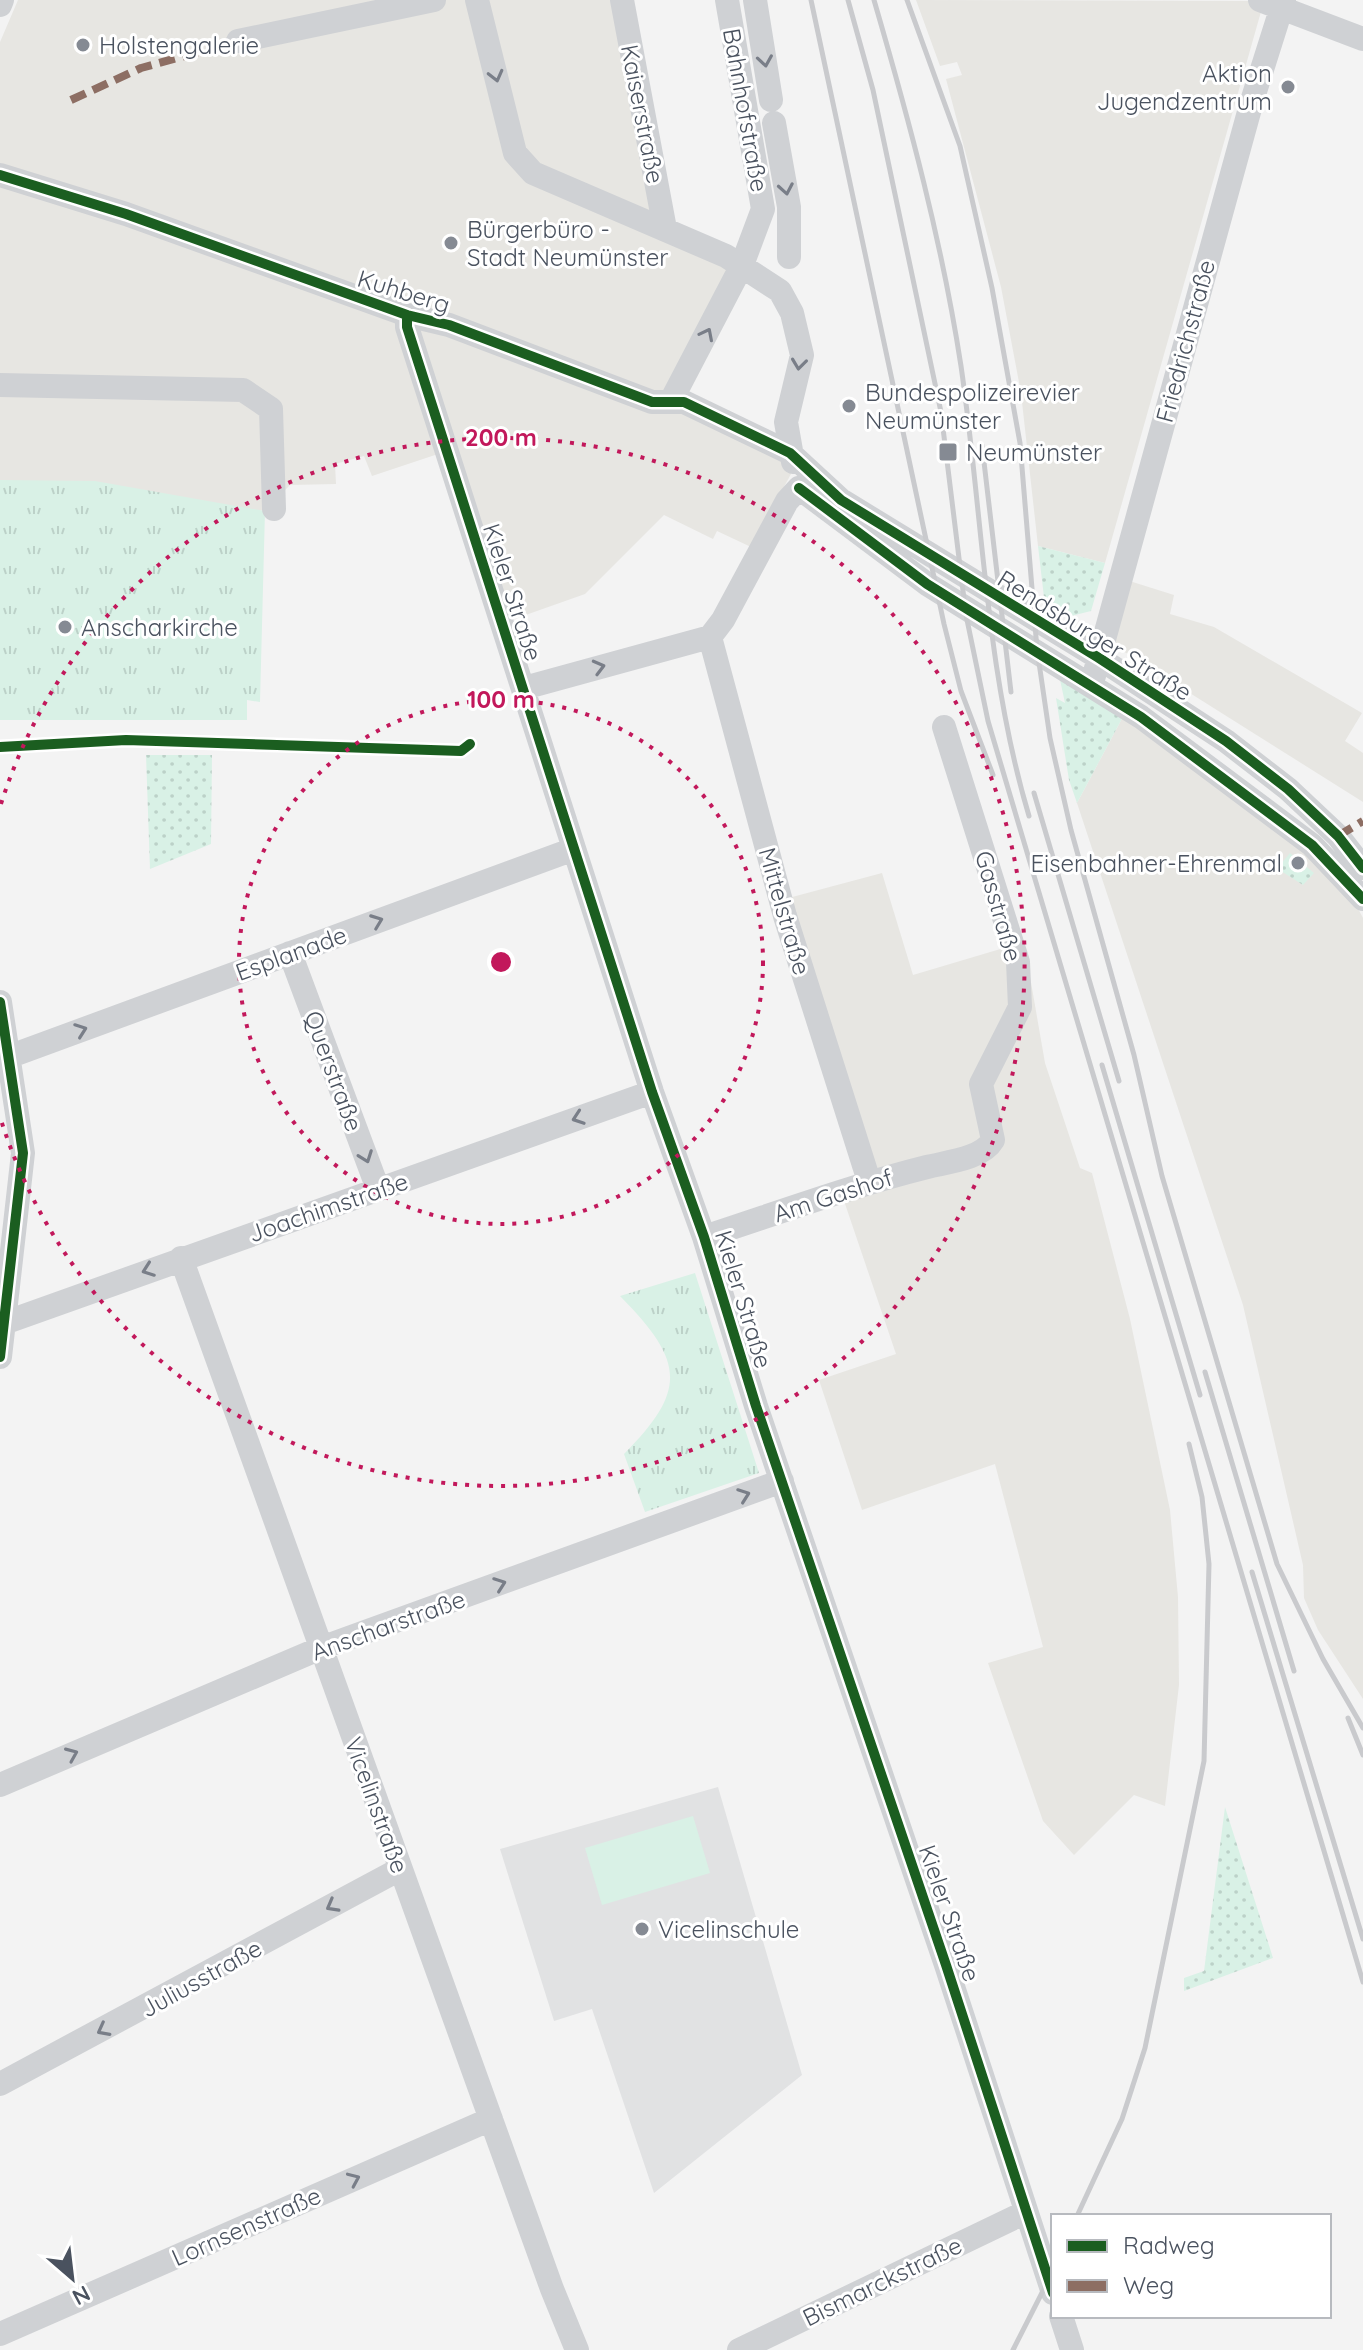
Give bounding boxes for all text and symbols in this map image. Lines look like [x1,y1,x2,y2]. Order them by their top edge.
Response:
street label: Bahnhofstraße [717,26,775,194]
place label: Holstengalerie [99,30,259,60]
marker: Holstengalerie [74,36,92,54]
street label: Kaiserstraße [615,42,671,186]
one-way arrow [755,54,772,67]
place label: Aktion Jugendzentrum [1097,58,1272,116]
one-way arrow [487,68,504,82]
marker: Aktion Jugendzentrum [1279,78,1297,96]
one-way arrow [776,183,793,196]
place label: Bürgerbüro - Stadt Neumünster [467,214,669,272]
marker: Bürgerbüro - Stadt Neumünster [442,234,460,252]
street label: Friedrichstraße [1149,256,1221,426]
street label: Kuhberg [354,263,454,319]
one-way arrow [697,327,713,342]
one-way arrow [791,358,808,371]
place label: Bundespolizeirevier Neumünster [865,377,1080,435]
marker: Bundespolizeirevier Neumünster [840,397,858,415]
text: 200 m [465,422,537,452]
place label: Neumünster [966,437,1102,467]
marker: Neumünster [937,441,959,463]
street label: Kieler Straße [477,519,549,665]
street label: Rendsburger Straße [992,563,1198,707]
place label: Anscharkirche [81,612,238,642]
marker: Anscharkirche [56,618,74,636]
one-way arrow [592,660,606,677]
text: 100 m [467,684,535,714]
street label: Mittelstraße [752,844,818,978]
street label: Gasstraße [969,847,1029,965]
place label: Eisenbahner-Ehrenmal [1030,848,1282,878]
marker: Eisenbahner-Ehrenmal [1289,854,1307,872]
one-way arrow [370,914,384,931]
street label: Esplanade [231,919,351,987]
centre of rings [487,948,515,976]
street label: Querstraße [298,1007,370,1135]
one-way arrow [73,1023,87,1040]
one-way arrow [572,1108,586,1125]
one-way arrow [356,1149,373,1163]
street label: Am Gashof [770,1162,897,1228]
street label: Joachimstraße [244,1166,412,1248]
street label: Kieler Straße [709,1226,779,1372]
one-way arrow [142,1260,156,1277]
one-way arrow [736,1488,750,1505]
one-way arrow [492,1577,506,1594]
street label: Anscharstraße [307,1583,469,1667]
street label: Vicelinstraße [339,1733,415,1877]
one-way arrow [64,1748,78,1764]
street label: Kieler Straße [913,1841,987,1985]
one-way arrow [326,1896,341,1912]
place label: Vicelinschule [658,1914,799,1944]
marker: Vicelinschule [633,1920,651,1938]
street label: Juliusstraße [135,1932,267,2024]
one-way arrow [97,2021,112,2036]
one-way arrow [345,2173,360,2189]
street label: Lornsenstraße [167,2180,325,2272]
legend [1051,2214,1331,2318]
street label: Bismarckstraße [798,2230,966,2332]
text: Radweg [1123,2230,1215,2260]
north arrow [32,2238,112,2318]
text: Weg [1123,2270,1174,2300]
text: N [68,2280,95,2312]

